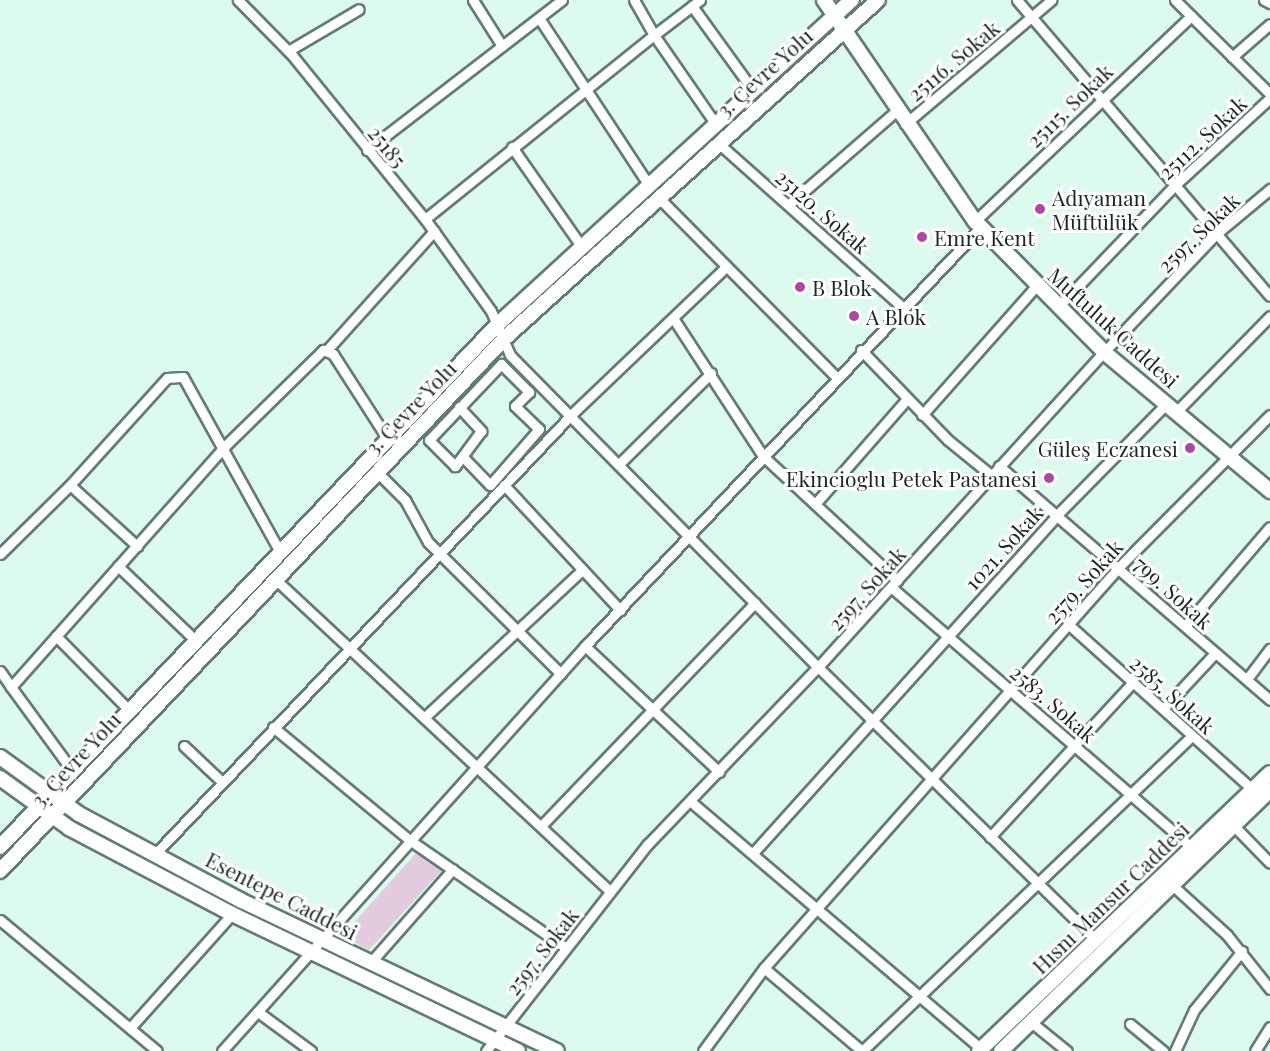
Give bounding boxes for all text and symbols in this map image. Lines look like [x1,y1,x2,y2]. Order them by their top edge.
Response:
street label: 25116. Sokak [902,14,1004,106]
street label: 3. Çevre Yolu [711,22,817,122]
street label: 25115. Sokak [1021,58,1117,152]
street label: 25112. Sokak [1153,90,1251,184]
street label: 25185 [364,120,412,172]
street label: 25120. Sokak [771,164,875,258]
place label: Adıyaman Müftülük [1052,184,1146,234]
street label: 2597. Sokak [1152,187,1244,277]
marker: Adıyaman Müftülük [1033,202,1047,216]
place label: Emre Kent [934,224,1035,250]
marker: Emre Kent [915,230,929,244]
street label: Muftuluk Caddesi [1043,262,1185,392]
place label: B Blok [812,274,872,300]
marker: B Blok [793,280,807,294]
place label: A Blok [866,303,926,329]
marker: A Blok [847,309,861,323]
street label: 3. Çevre Yolu [359,355,461,459]
place label: Güleş Eczanesi [1038,435,1178,461]
marker: Güleş Eczanesi [1183,441,1197,455]
place label: Ekincioglu Petek Pastanesi [785,465,1037,491]
marker: Ekincioglu Petek Pastanesi [1042,471,1056,485]
street label: 1021. Sokak [959,500,1047,594]
street label: 2579. Sokak [1039,534,1127,628]
street label: 2597. Sokak [822,541,910,635]
street label: 799. Sokak [1130,550,1218,634]
street label: 2585. Sokak [1126,650,1220,738]
street label: 2583. Sokak [1006,659,1102,747]
street label: 3. Çevre Yolu [25,706,125,812]
street label: Hısnı Mansur Caddesi [1026,816,1194,978]
street label: Esentepe Caddesi [202,846,362,944]
street label: 2597. Sokak [499,902,583,1000]

